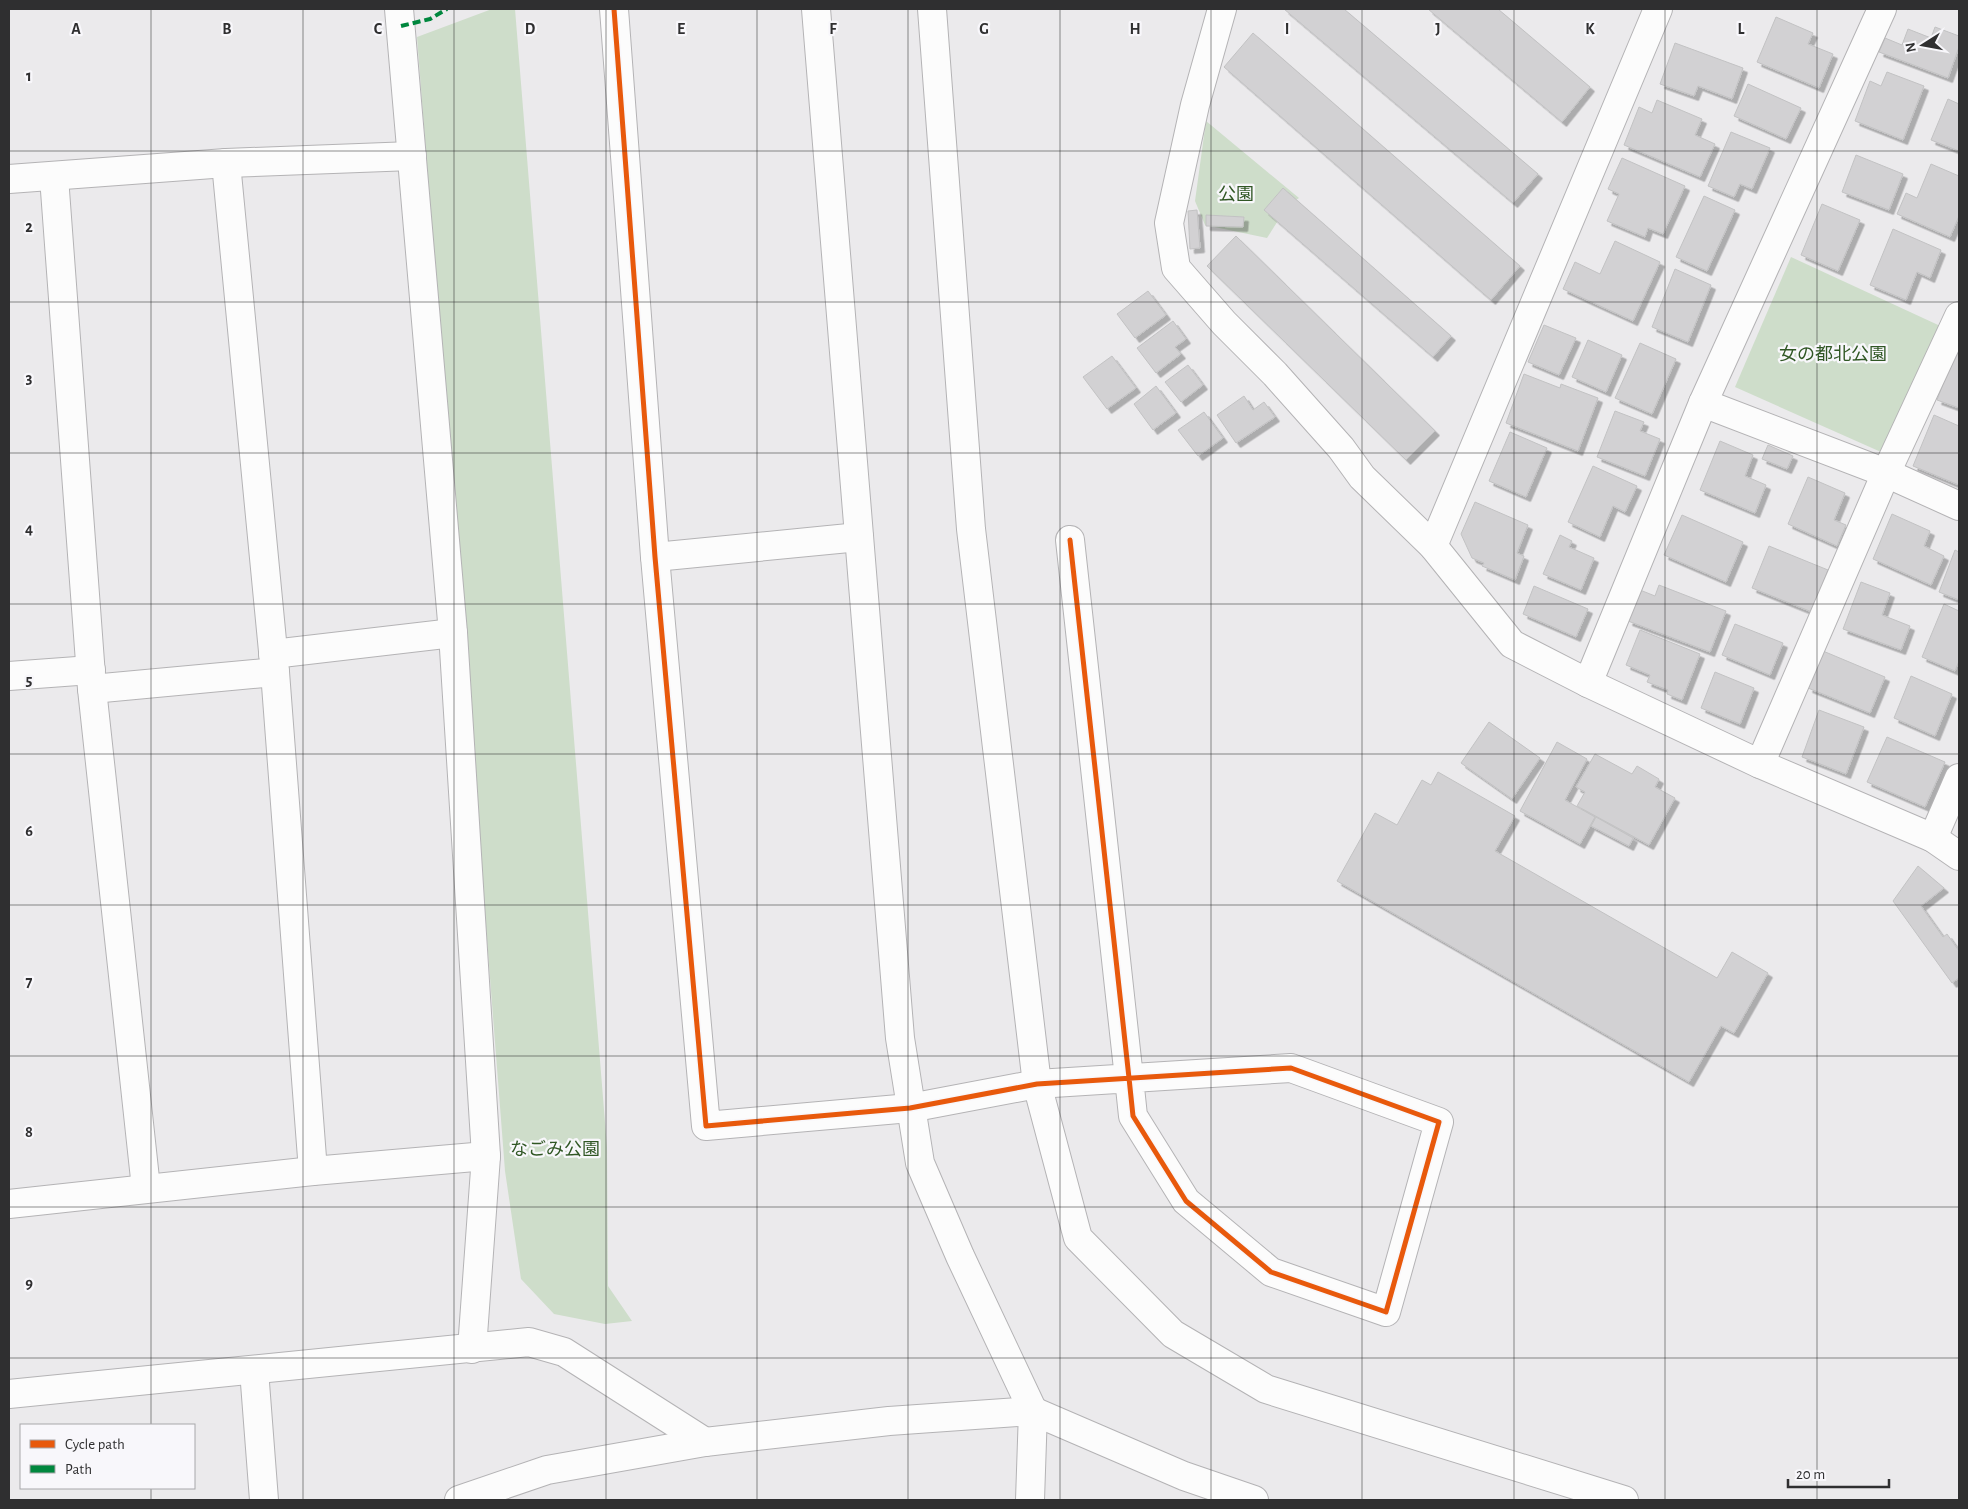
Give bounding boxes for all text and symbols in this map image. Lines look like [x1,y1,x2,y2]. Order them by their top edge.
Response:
north arrow [1898,20,1948,70]
text: A [71,21,81,37]
text: B [222,21,232,37]
text: C [374,21,383,37]
text: D [525,21,536,37]
text: E [677,21,685,37]
text: F [829,21,837,37]
text: G [979,21,989,37]
text: H [1129,21,1141,37]
text: I [1285,21,1289,37]
text: J [1435,21,1441,37]
text: K [1585,21,1595,37]
text: L [1738,21,1745,37]
text: N [1903,41,1919,53]
text: 1 [26,68,32,84]
park label: 公園 [1218,185,1254,204]
text: 2 [25,219,33,235]
park label: 女の都北公園 [1779,344,1887,364]
text: 3 [26,370,33,386]
text: 4 [25,521,33,537]
text: 5 [26,672,33,688]
text: 6 [25,823,33,839]
text: 7 [26,974,33,990]
text: 8 [25,1124,33,1140]
park label: なごみ公園 [510,1139,600,1159]
text: 9 [25,1275,33,1291]
legend [20,1424,195,1489]
text: Cycle path [65,1437,125,1452]
scale bar [1788,1456,1889,1488]
text: Path [65,1462,92,1477]
text: 20 m [1796,1467,1825,1482]

